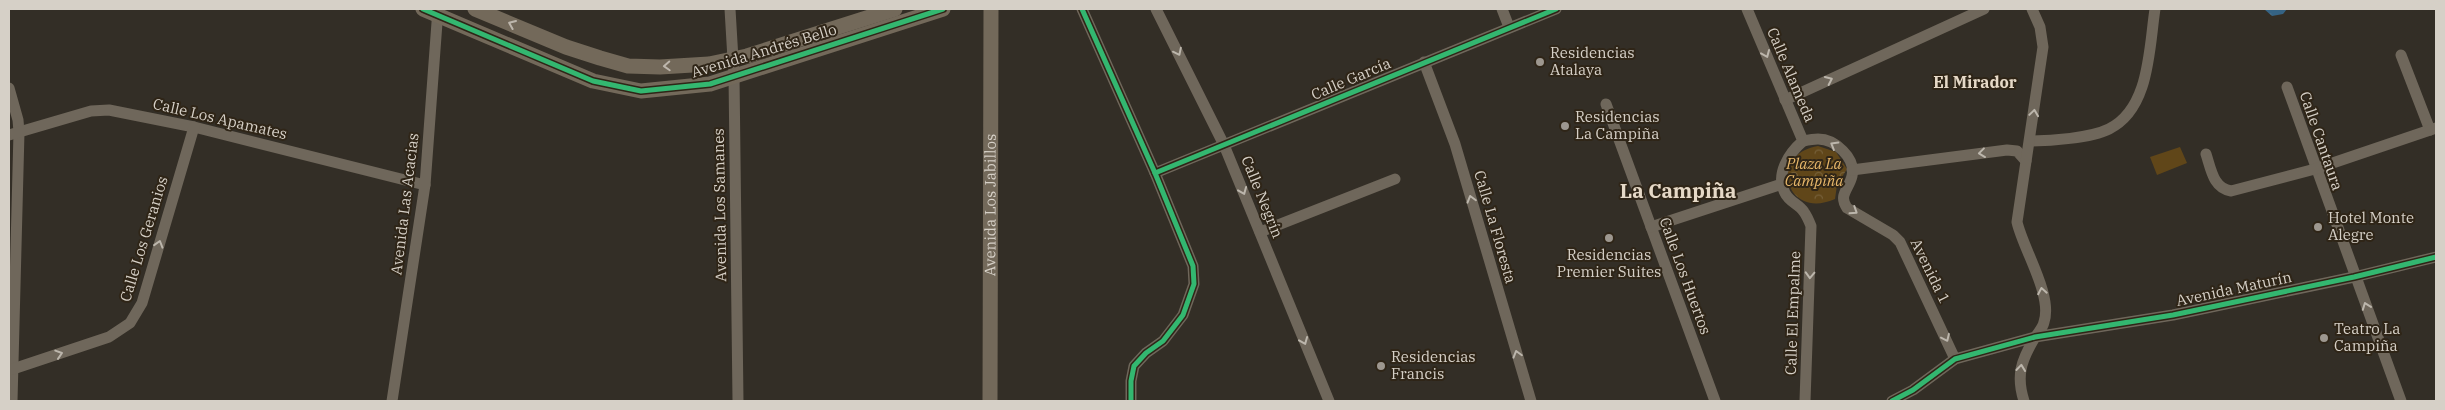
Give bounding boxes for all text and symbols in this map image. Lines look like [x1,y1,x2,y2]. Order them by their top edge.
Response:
street label: Avenida Andrés Bello [689,19,839,82]
one-way arrow [508,20,517,31]
street label: Calle Alameda [1763,25,1820,125]
place label: Residencias Atalaya [1550,43,1635,79]
one-way arrow [1172,47,1182,56]
one-way arrow [1759,49,1770,58]
street label: Calle García [1308,53,1394,104]
marker: Residencias Atalaya [1534,56,1546,68]
one-way arrow [663,61,671,72]
district label: El Mirador [1933,72,2017,92]
one-way arrow [1824,75,1833,86]
street label: Calle Cantaura [2296,89,2347,193]
street label: Calle Los Apamates [151,94,289,143]
place label: Residencias La Campiña [1575,107,1660,143]
one-way arrow [2028,109,2038,117]
marker: Residencias La Campiña [1559,120,1571,132]
street label: Avenida Los Samanes [709,128,730,282]
street label: Avenida Las Acacias [386,132,423,276]
street label: Avenida Los Jabillos [980,134,1000,276]
one-way arrow [1830,141,1839,151]
one-way arrow [1978,147,1986,158]
street label: Calle Negrín [1237,153,1288,241]
park label: Plaza La Campiña [1785,154,1844,190]
street label: Calle La Floresta [1470,168,1521,286]
street label: Calle Los Geranios [115,174,172,304]
district label: La Campiña [1620,177,1736,204]
one-way arrow [1236,186,1247,195]
one-way arrow [1467,195,1477,203]
one-way arrow [1848,205,1857,215]
place label: Hotel Monte Alegre [2328,208,2414,244]
street label: Calle Los Huertos [1655,215,1716,337]
marker: Hotel Monte Alegre [2312,221,2324,233]
marker: Residencias Premier Suites [1603,232,1615,244]
street label: Avenida 1 [1907,235,1954,306]
one-way arrow [154,240,164,249]
place label: Residencias Premier Suites [1557,245,1661,281]
street label: Calle El Empalme [1781,251,1804,375]
street label: Avenida Maturín [2174,267,2294,310]
one-way arrow [1804,271,1815,279]
one-way arrow [2037,287,2047,296]
one-way arrow [2362,302,2372,311]
place label: Teatro La Campiña [2334,319,2400,355]
marker: Teatro La Campiña [2318,332,2330,344]
one-way arrow [1939,333,1950,342]
one-way arrow [1298,336,1309,345]
place label: Residencias Francis [1391,347,1476,383]
one-way arrow [55,350,63,360]
one-way arrow [1513,351,1523,359]
marker: Residencias Francis [1375,360,1387,372]
one-way arrow [2016,363,2027,371]

